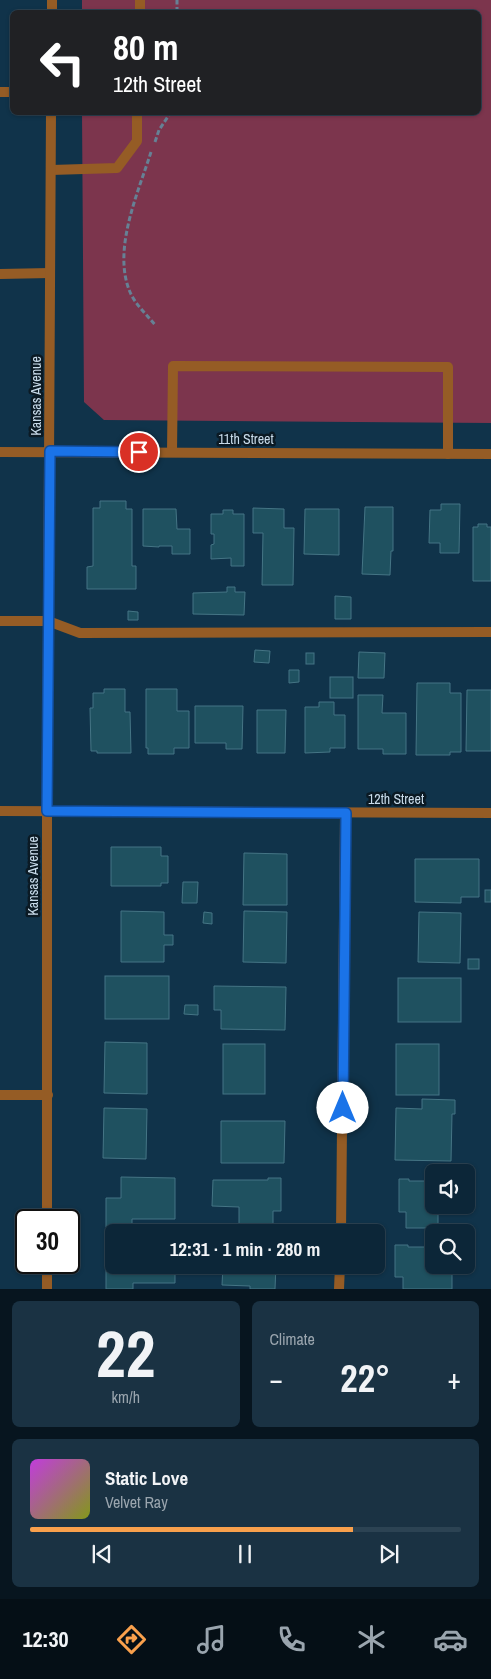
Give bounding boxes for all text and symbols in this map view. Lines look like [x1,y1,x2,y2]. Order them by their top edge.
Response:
text: 80 m [113,24,178,71]
icon: left [30,30,95,95]
text: 12th Street [113,69,201,99]
street label: Kansas Avenue [27,356,45,436]
street label: 11th Street [218,430,274,448]
pin [118,431,160,473]
icon: arrive [125,438,153,466]
street label: 12th Street [368,790,424,808]
street label: Kansas Avenue [24,836,42,916]
position arrow [316,1081,368,1133]
map controls [425,1164,475,1274]
button: sound [425,1164,475,1214]
speed limit sign: 30 [15,1209,80,1274]
button: search [425,1224,475,1274]
text: 12:31 · 1 min · 280 m [170,1236,320,1262]
text: 22 [96,1310,155,1397]
text: Climate [270,1328,315,1350]
text: 22° [340,1353,390,1404]
text: − [270,1360,283,1398]
text: + [448,1360,461,1398]
text: km/h [112,1386,140,1408]
text: Static Love [105,1465,188,1491]
text: Velvet Ray [105,1491,168,1513]
icon: previous [88,1540,116,1568]
icon: pause [231,1540,259,1568]
icon: next [375,1540,403,1568]
icon: directions [114,1622,149,1657]
icon: music [194,1622,229,1657]
icon: phone [274,1622,309,1657]
icon: climate [354,1622,389,1657]
icon: car [433,1622,468,1657]
text: 12:30 [22,1624,69,1654]

